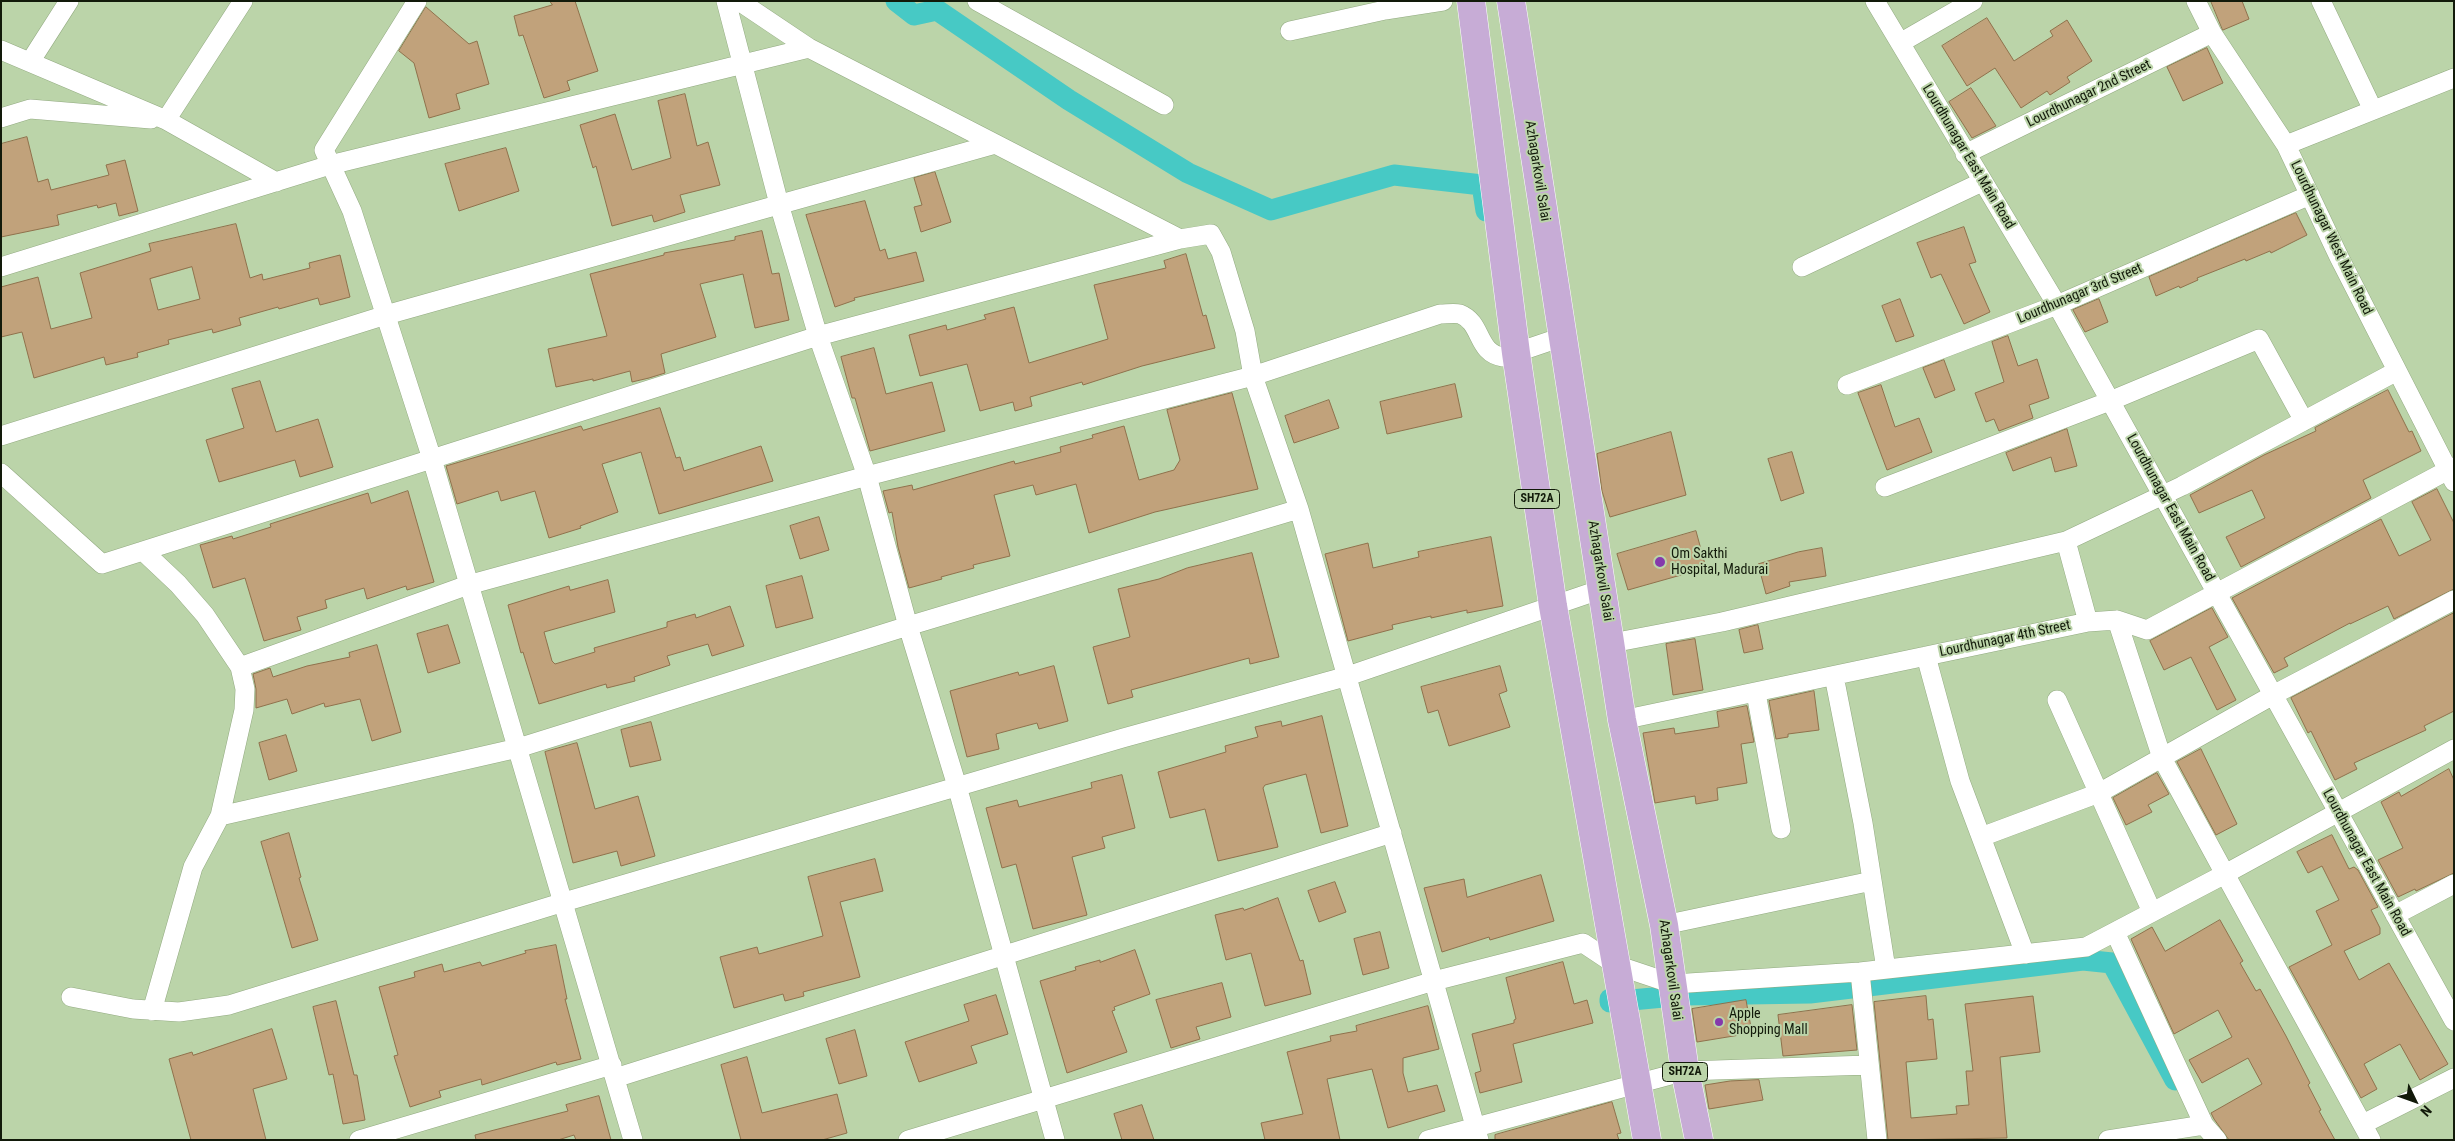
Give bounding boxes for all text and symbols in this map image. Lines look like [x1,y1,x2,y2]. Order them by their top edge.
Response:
street label: Lourdhunagar 2nd Street [2024,57,2154,131]
street label: Lourdhunagar East Main Road [1918,82,2018,232]
street label: Azhagarkovil Salai [1521,120,1553,222]
street label: Lourdhunagar West Main Road [2286,158,2376,318]
street label: Lourdhunagar 3rd Street [2015,260,2145,328]
street label: Lourdhunagar East Main Road [2123,431,2217,585]
road number: SH72A [1514,489,1560,508]
street label: Azhagarkovil Salai [1584,520,1616,622]
place label: Om Sakthi Hospital, Madurai [1671,546,1768,578]
marker: Om Sakthi Hospital, Madurai [1653,555,1667,569]
street label: Lourdhunagar 4th Street [1938,617,2072,661]
street label: Lourdhunagar East Main Road [2319,786,2413,940]
street label: Azhagarkovil Salai [1655,919,1685,1021]
place label: Apple Shopping Mall [1729,1006,1808,1038]
marker: Apple Shopping Mall [1713,1016,1725,1028]
road number: SH72A [1662,1062,1708,1082]
north arrow [2390,1076,2440,1126]
text: N [2417,1102,2435,1120]

